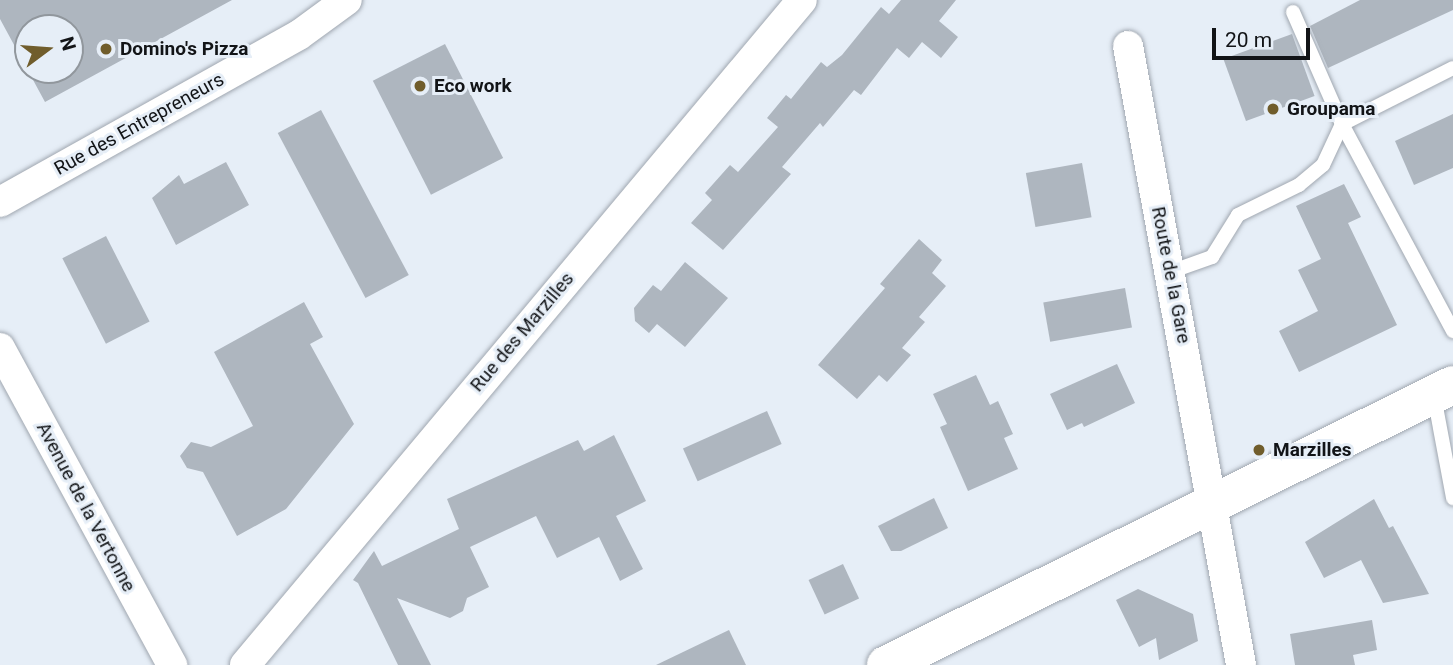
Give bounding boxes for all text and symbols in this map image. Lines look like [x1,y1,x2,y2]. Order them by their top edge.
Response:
north arrow [14,14,84,84]
scale bar [1215,14,1313,58]
text: 20 m [1225,28,1272,52]
text: N [55,34,81,53]
place label: Domino's Pizza [120,38,248,60]
marker: Domino's Pizza [98,41,114,57]
street label: Rue des Entrepreneurs [50,68,228,180]
place label: Eco work [434,75,512,97]
marker: Eco work [412,78,428,94]
place label: Groupama [1287,98,1375,120]
marker: Groupama [1265,101,1281,117]
street label: Route de la Gare [1147,205,1195,345]
street label: Rue des Marzilles [465,268,579,396]
street label: Avenue de la Vertonne [32,418,140,596]
place label: Marzilles [1273,439,1352,461]
marker: Marzilles [1251,442,1267,458]

